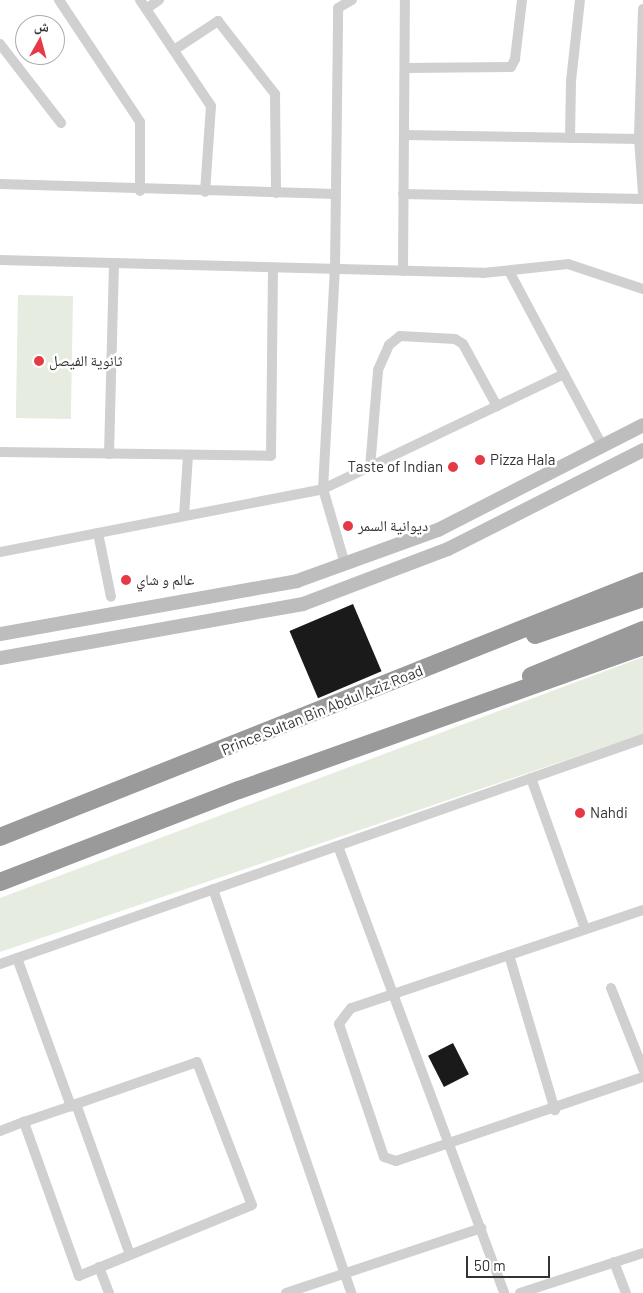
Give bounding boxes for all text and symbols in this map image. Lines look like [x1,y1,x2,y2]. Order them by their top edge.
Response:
north arrow [15,15,65,65]
text: ش [33,16,50,35]
place label: ثانوية الفيصل [49,352,122,370]
marker: ثانوية الفيصل [33,355,45,367]
place label: Pizza Hala [490,451,555,469]
marker: Pizza Hala [474,454,486,466]
place label: Taste of Indian [348,458,443,476]
marker: Taste of Indian [447,461,459,473]
place label: ديوانية السمر [358,517,428,535]
marker: ديوانية السمر [342,520,354,532]
place label: عالم و شاي [136,571,194,589]
marker: عالم و شاي [120,574,132,586]
street label: Prince Sultan Bin Abdul Aziz Road [218,661,426,759]
place label: Nahdi [590,804,628,822]
marker: Nahdi [574,807,586,819]
scale bar [468,1246,552,1278]
text: 50 m [474,1256,506,1274]

